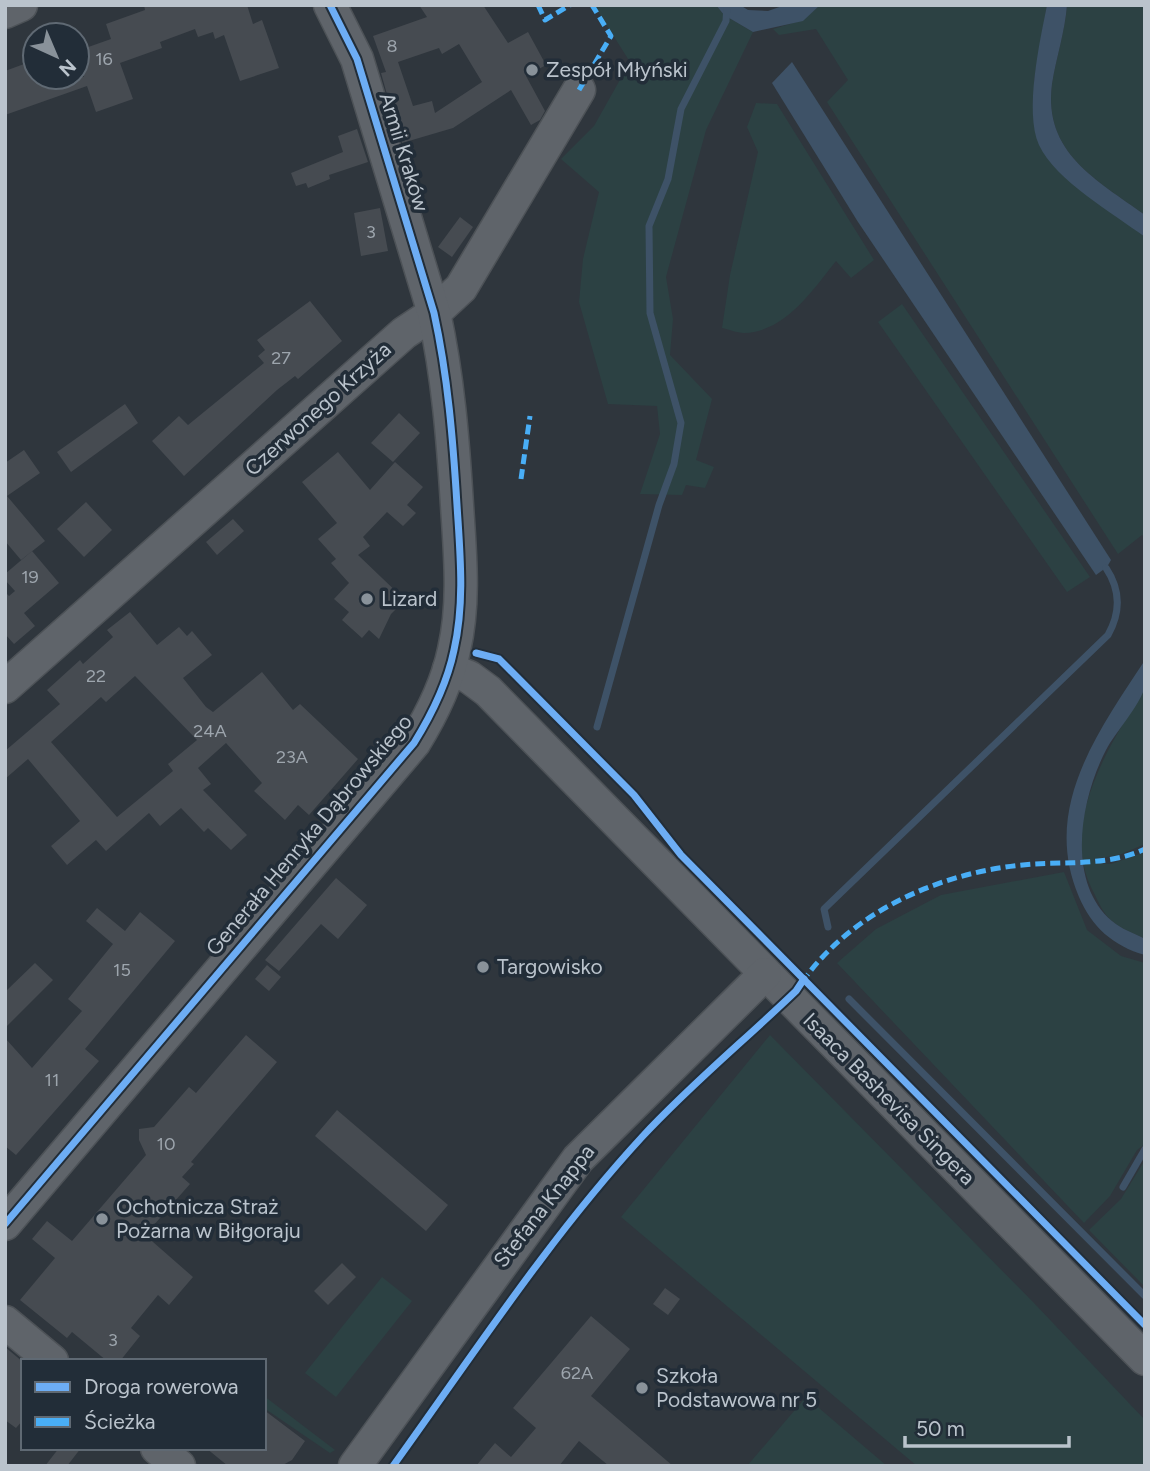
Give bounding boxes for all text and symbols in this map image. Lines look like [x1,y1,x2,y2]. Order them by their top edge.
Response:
north arrow [21,21,91,91]
house number: 8 [386,35,398,57]
house number: 16 [95,48,113,70]
text: N [54,54,81,81]
place label: Zespół Młyński [546,57,688,82]
marker: Zespół Młyński [524,62,540,78]
street label: Armii Kraków [375,89,435,215]
house number: 3 [366,221,376,243]
street label: Czerwonego Krzyża [240,337,396,481]
house number: 27 [271,347,291,369]
house number: 19 [21,566,39,588]
place label: Lizard [381,586,437,611]
marker: Lizard [359,591,375,607]
house number: 22 [86,665,106,687]
street label: Generała Henryka Dąbrowskiego [200,709,417,960]
house number: 24A [193,720,227,742]
house number: 23A [276,746,308,768]
place label: Targowisko [497,954,603,979]
house number: 15 [113,959,131,981]
marker: Targowisko [475,959,491,975]
street label: Isaaca Bashevisa Singera [798,1007,981,1190]
house number: 11 [45,1069,59,1091]
house number: 10 [157,1133,175,1155]
street label: Stefana Knappa [488,1139,599,1272]
place label: Ochotnicza Straż Pożarna w Biłgoraju [116,1194,301,1243]
marker: Ochotnicza Straż Pożarna w Biłgoraju [94,1211,110,1227]
house number: 3 [108,1329,118,1351]
legend [21,1359,266,1450]
house number: 62A [561,1362,593,1384]
place label: Szkoła Podstawowa nr 5 [656,1363,817,1412]
text: Droga rowerowa [84,1374,239,1399]
marker: Szkoła Podstawowa nr 5 [634,1380,650,1396]
scale bar [905,1404,1070,1448]
text: Ścieżka [84,1409,156,1434]
text: 50 m [916,1416,965,1441]

